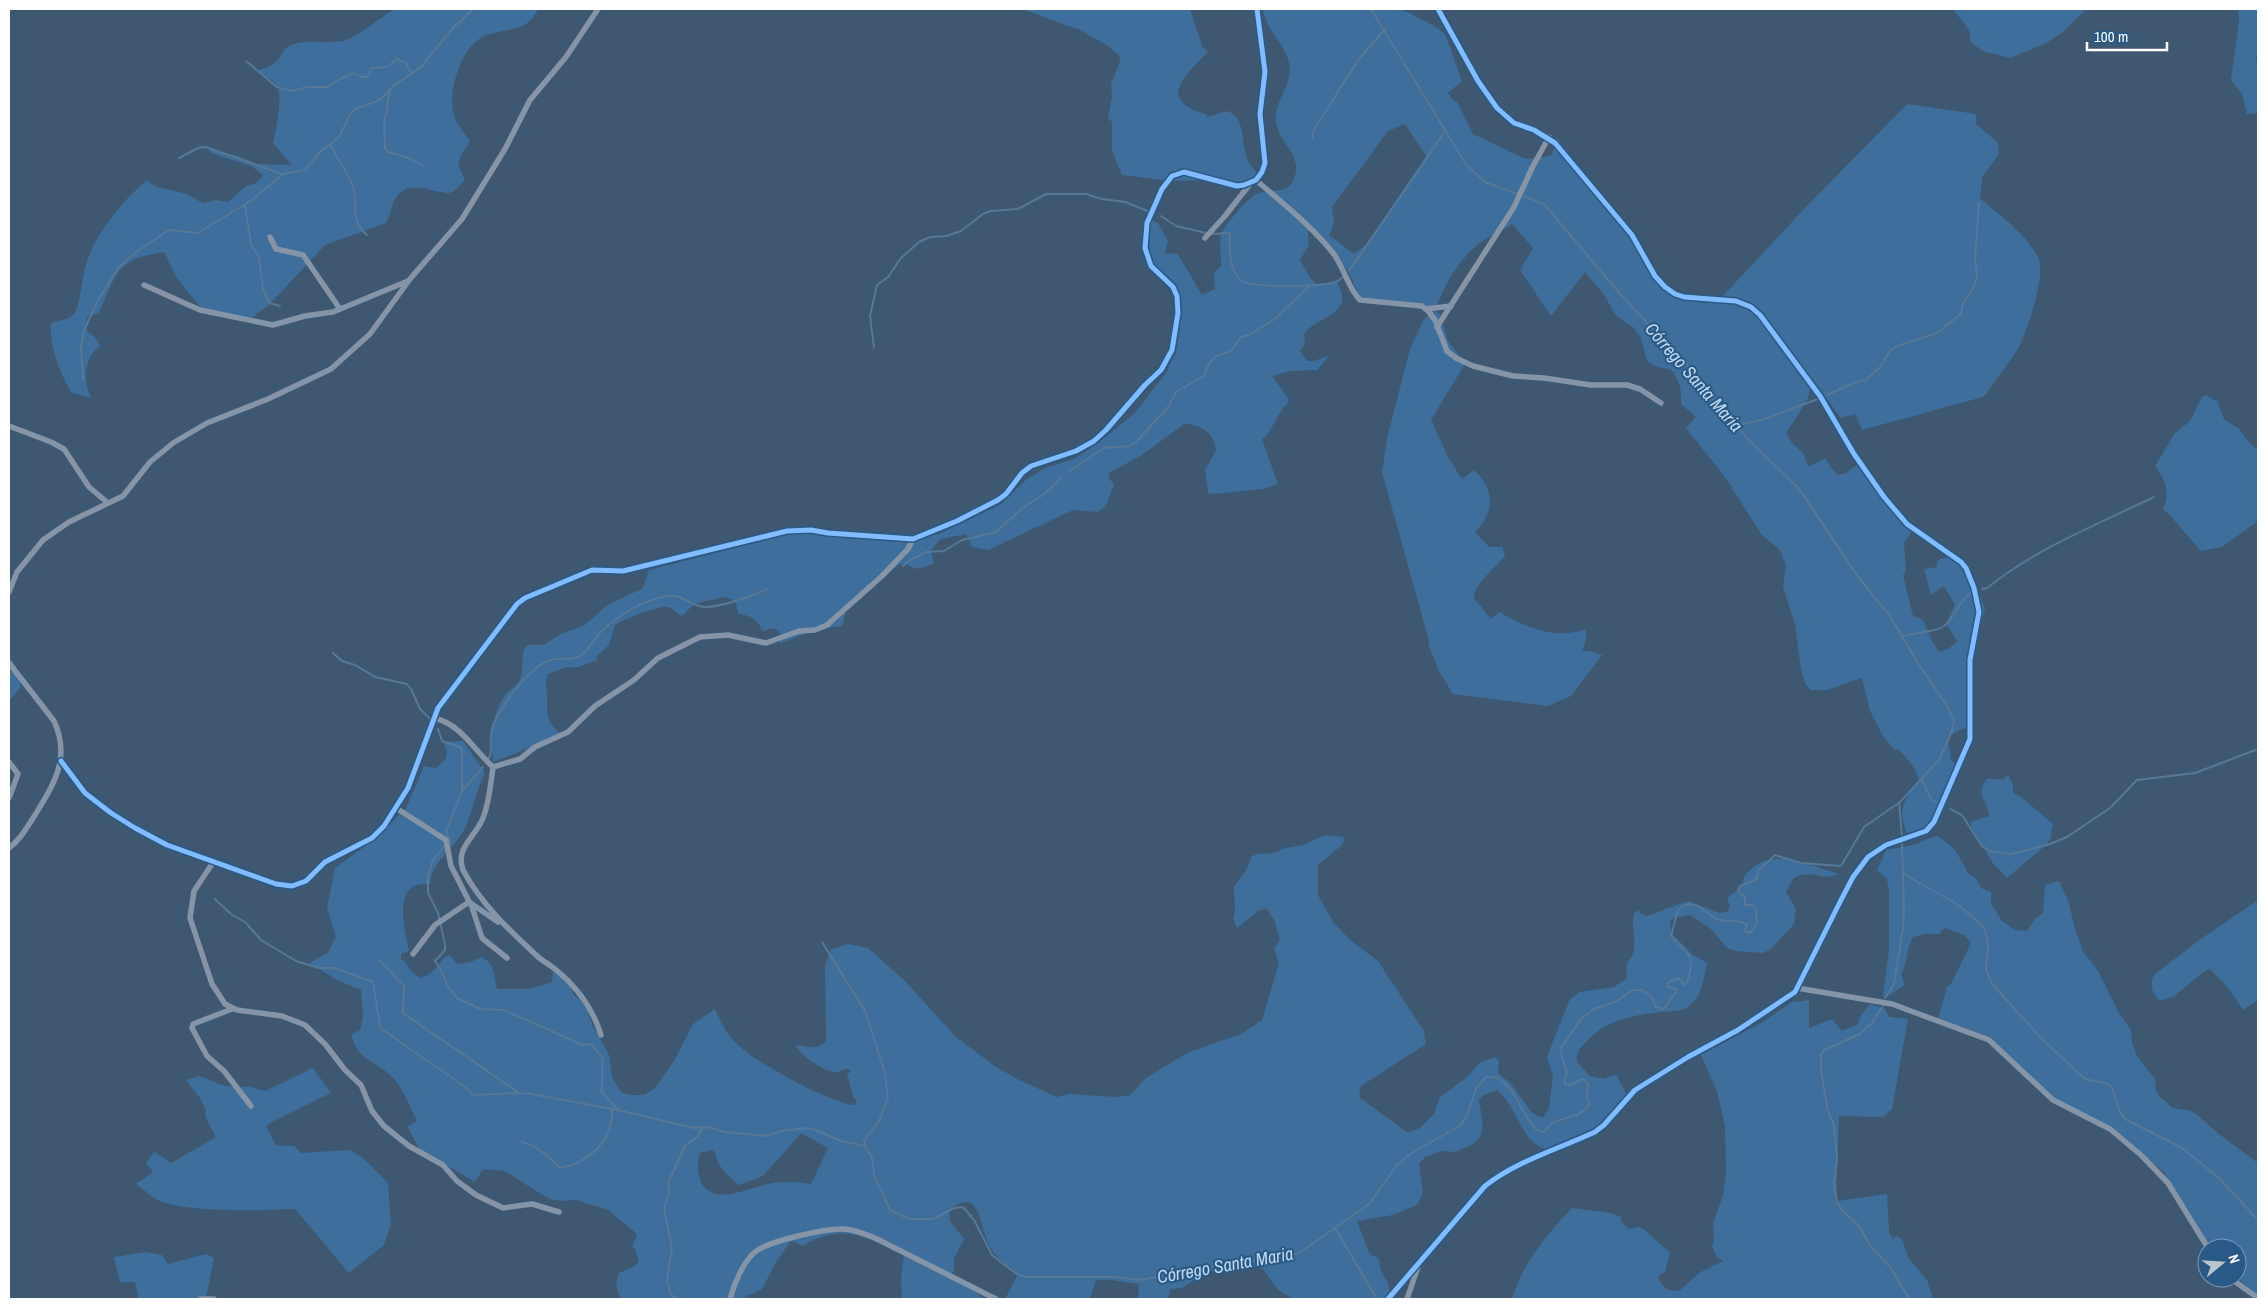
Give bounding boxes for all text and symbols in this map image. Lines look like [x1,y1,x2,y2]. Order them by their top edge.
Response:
scale bar [2087,20,2167,52]
text: 100 m [2094,26,2128,47]
water label: Córrego Santa Maria [1639,317,1749,437]
north arrow [2197,1238,2247,1288]
water label: Córrego Santa Maria [1155,1241,1295,1289]
text: N [2225,1252,2244,1266]

